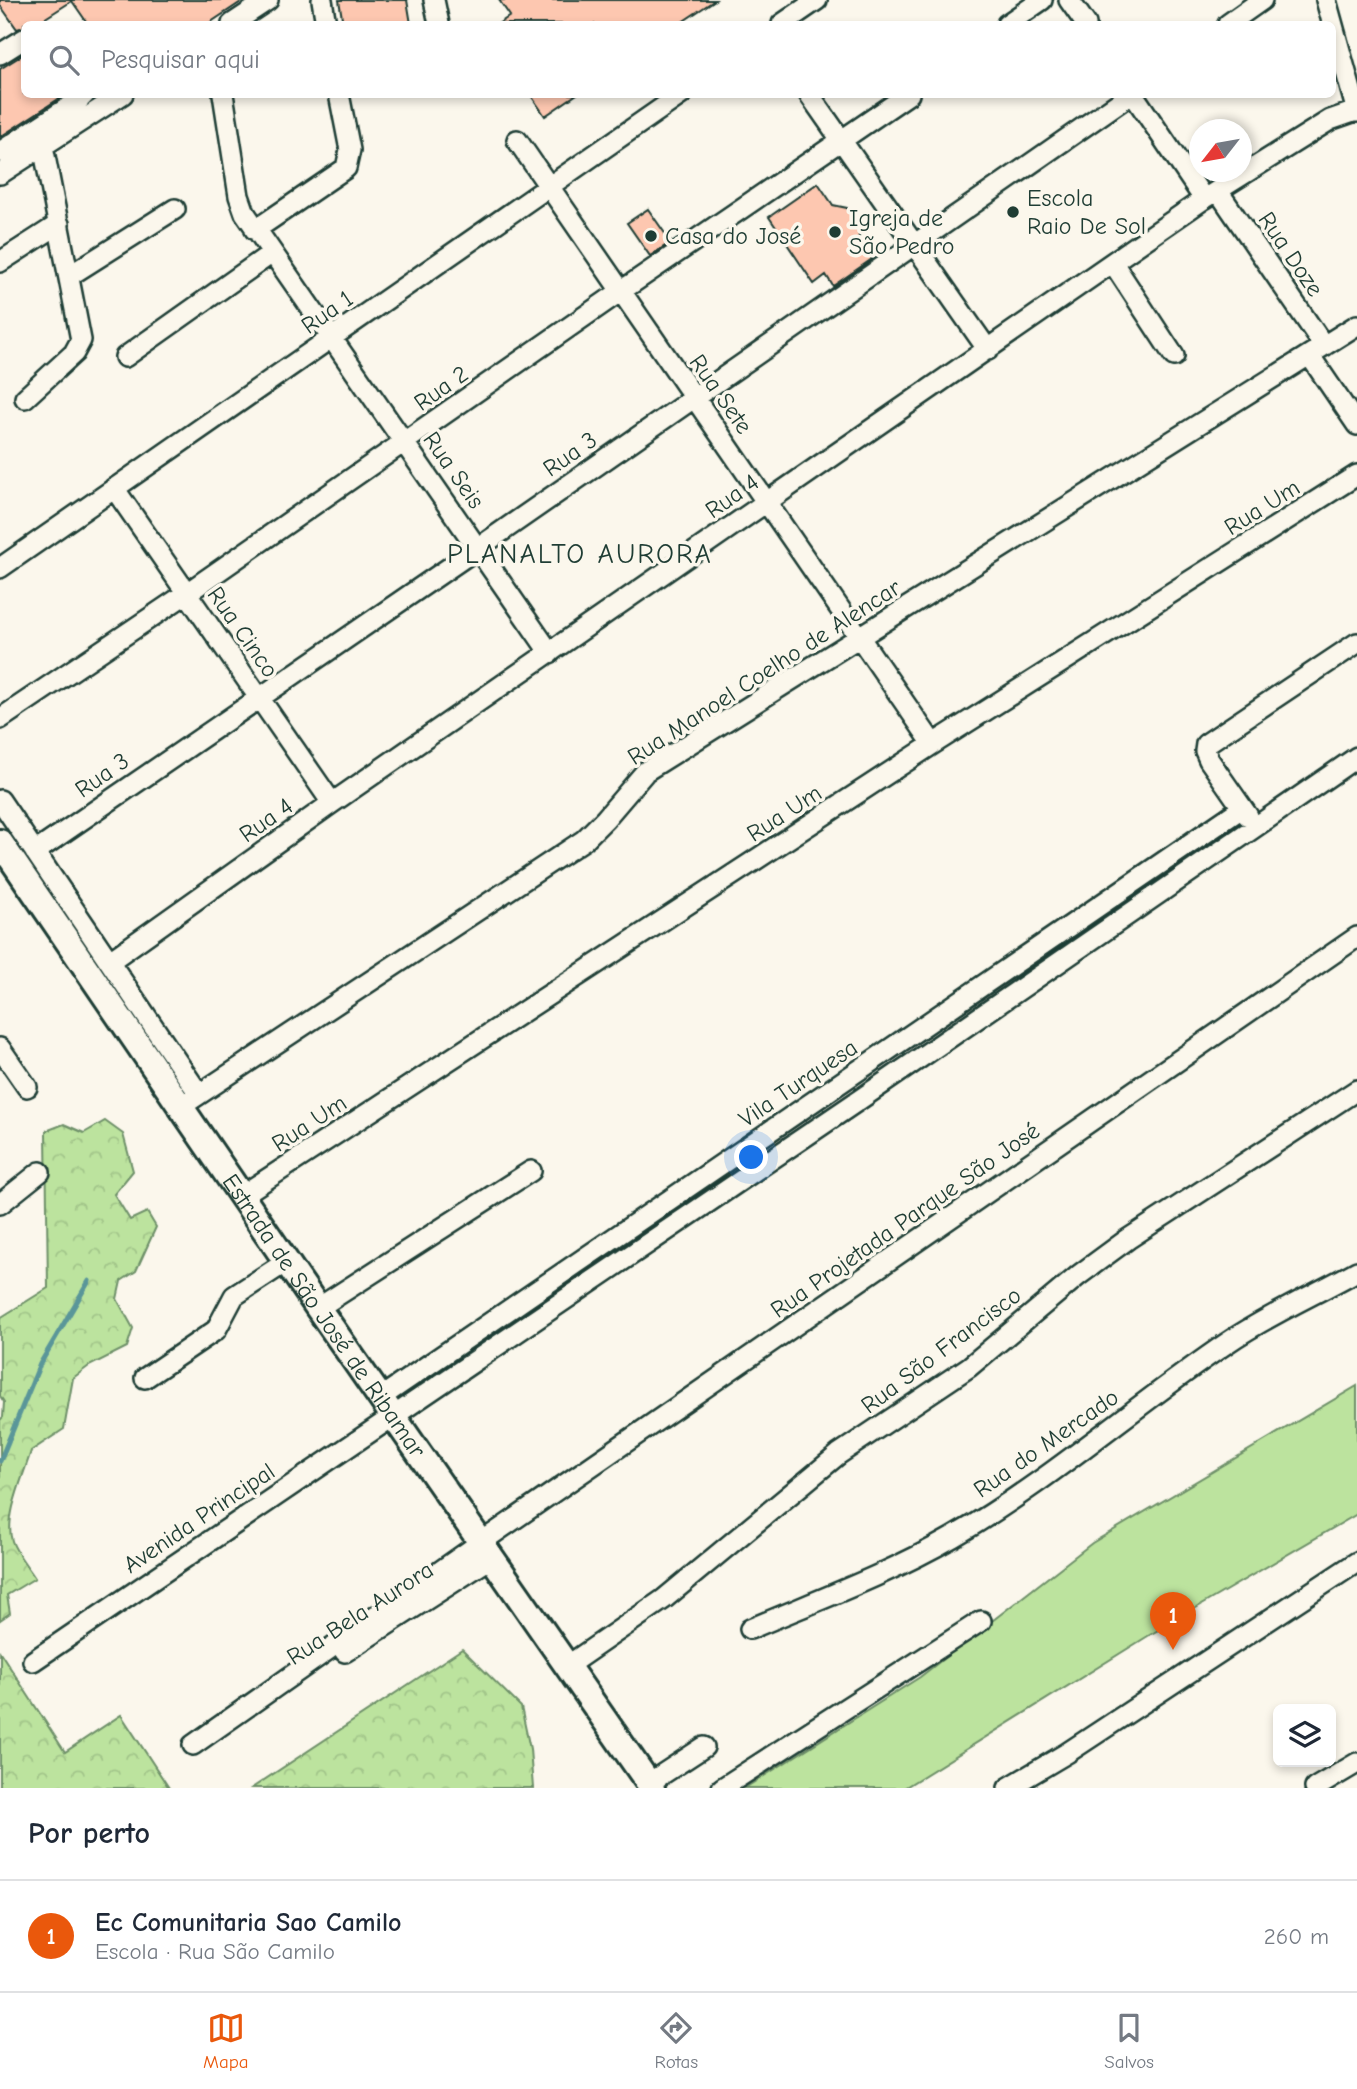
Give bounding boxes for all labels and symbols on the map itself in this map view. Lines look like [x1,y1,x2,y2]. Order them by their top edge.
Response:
north arrow [1189,119,1252,182]
place label: Escola Raio De Sol [1027,184,1146,240]
place label: Igreja de São Pedro [849,204,954,260]
marker: Escola Raio De Sol [1005,204,1021,220]
street label: Rua Doze [1253,206,1329,302]
place label: Casa do José [665,222,801,250]
marker: Igreja de São Pedro [827,224,843,240]
marker: Casa do José [643,228,659,244]
street label: Rua 1 [296,284,358,340]
street label: Rua Sete [684,349,758,439]
street label: Rua 2 [409,359,473,417]
street label: Rua Seis [417,426,491,514]
street label: Rua 3 [538,426,602,482]
street label: Rua 4 [700,468,764,524]
street label: Rua Um [1219,473,1305,541]
district label: PLANALTO AURORA [447,538,713,570]
street label: Rua Manoel Coelho de Alencar [622,573,906,771]
street label: Rua Cinco [202,581,284,683]
street label: Rua 3 [70,747,134,803]
street label: Rua Um [741,779,827,847]
street label: Rua 4 [234,792,298,848]
street label: Vila Turquesa [733,1033,863,1133]
street label: Rua Um [266,1089,352,1157]
street label: Rua Projetada Parque São José [765,1116,1045,1324]
your location [734,1140,768,1174]
street label: Estrada de São José de Ribamar [217,1169,432,1463]
street label: Rua São Francisco [855,1281,1027,1419]
street label: Rua do Mercado [968,1383,1124,1503]
street label: Avenida Principal [118,1457,280,1579]
street label: Rua Bela Aurora [282,1555,438,1671]
pin: 1 [1150,1592,1196,1650]

